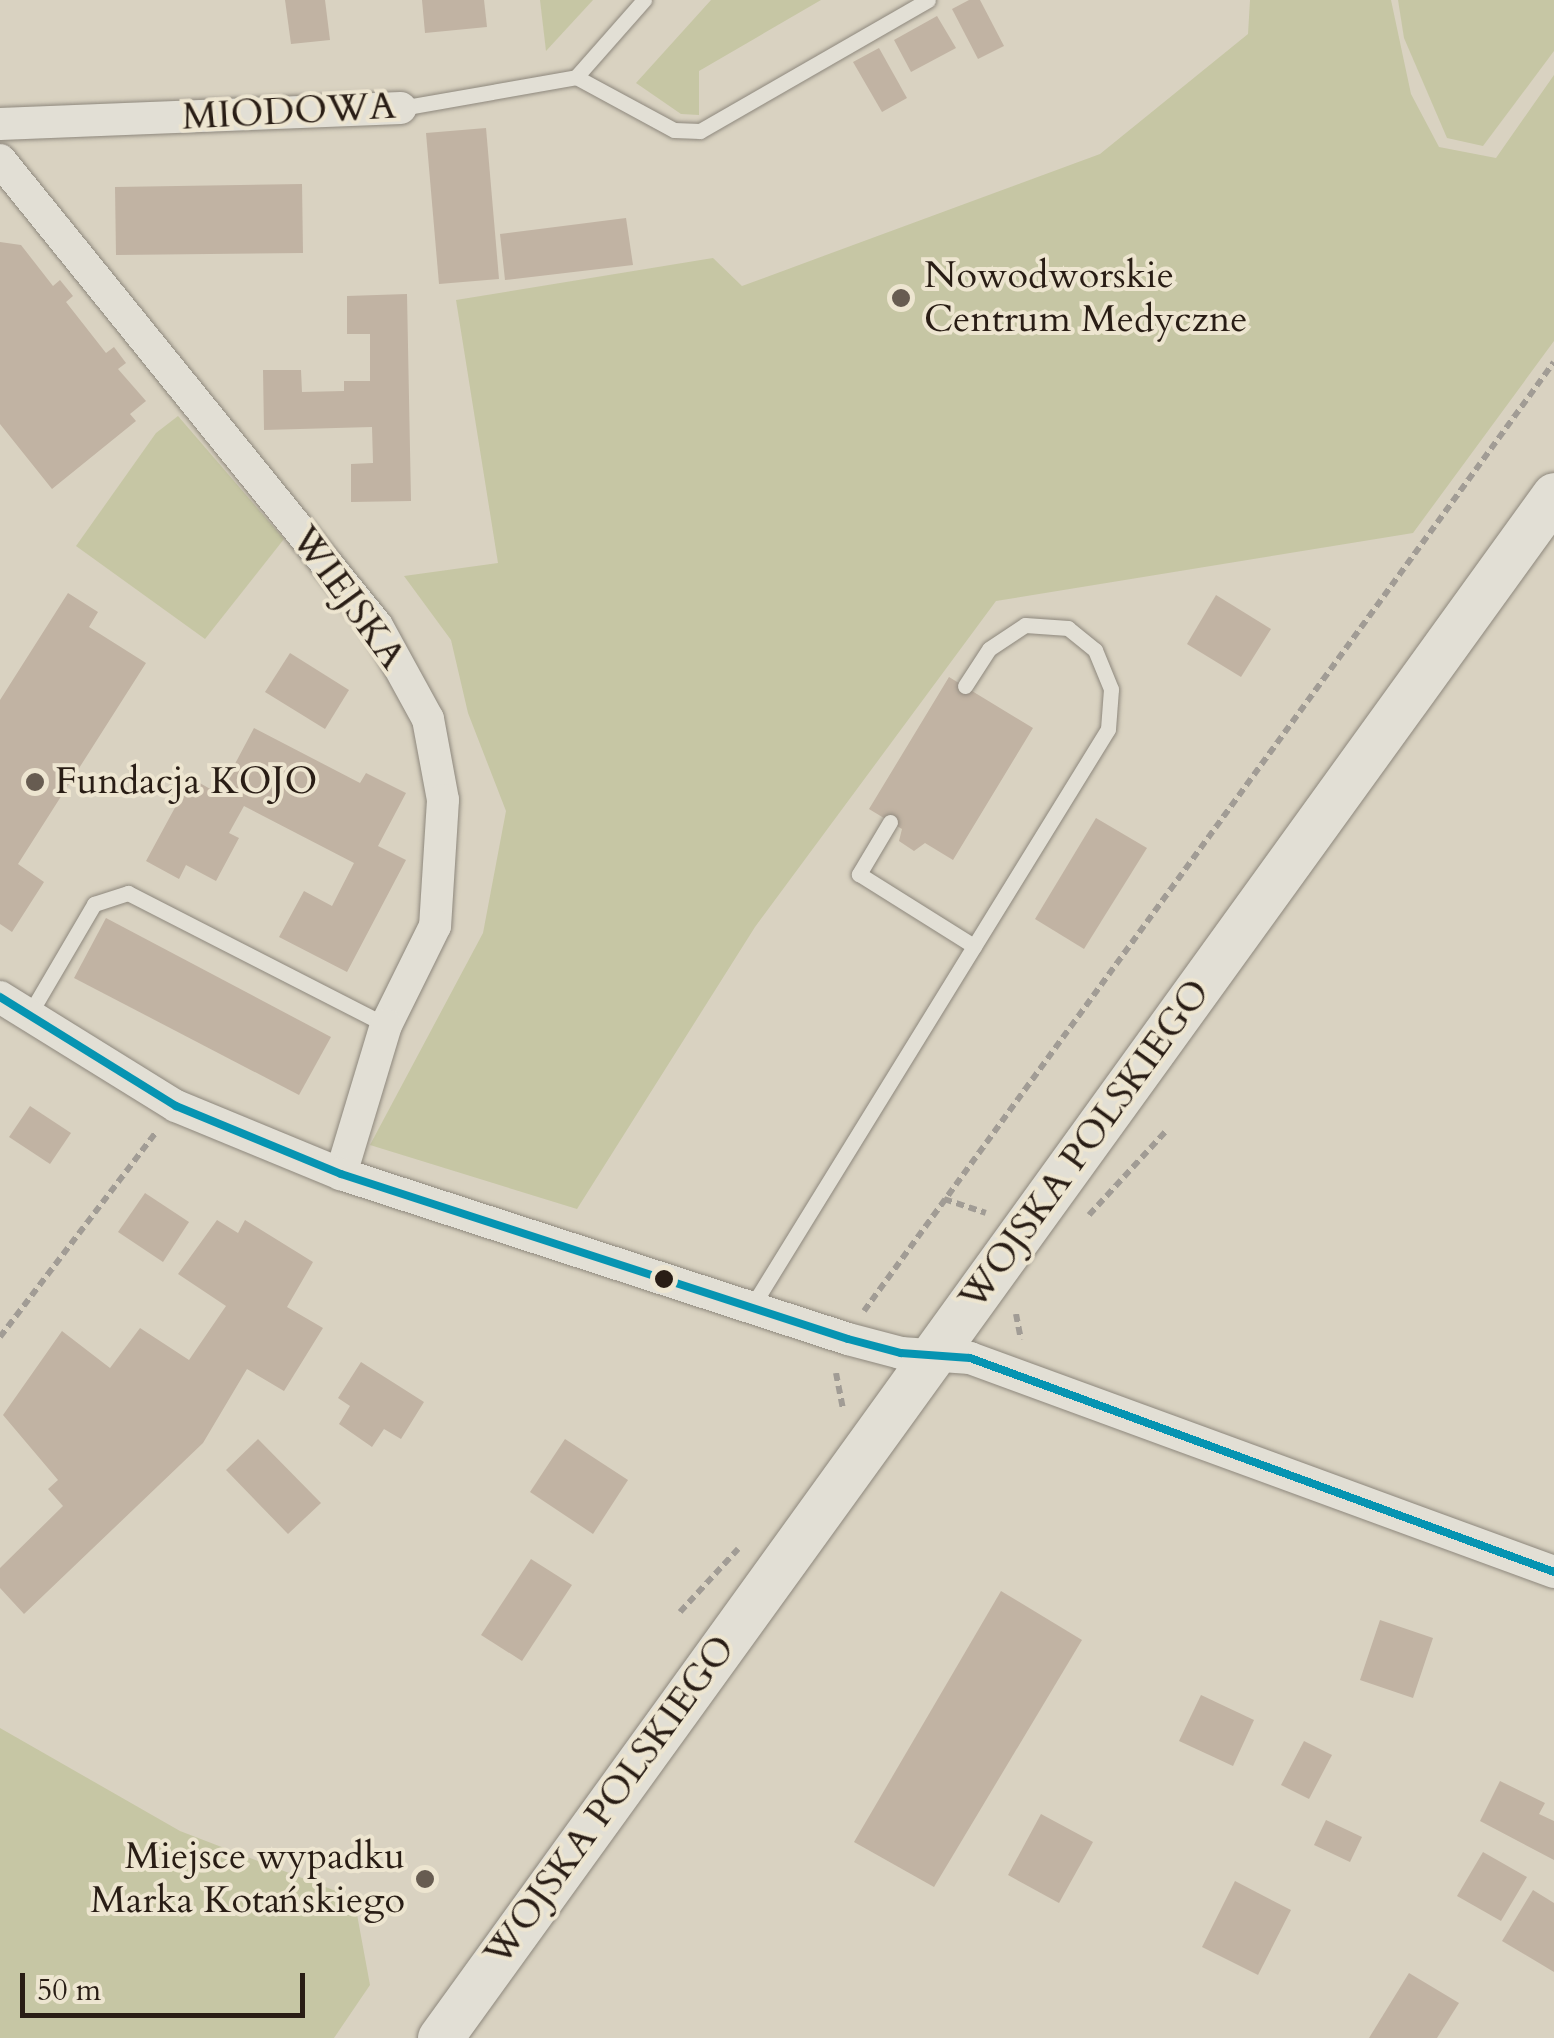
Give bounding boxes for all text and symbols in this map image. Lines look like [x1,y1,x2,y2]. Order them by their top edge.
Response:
street label: MIODOWA [181,84,397,140]
place label: Nowodworskie Centrum Medyczne [924,253,1247,342]
marker: Nowodworskie Centrum Medyczne [888,285,914,311]
street label: WIEJSKA [281,518,415,678]
place label: Fundacja KOJO [55,759,317,805]
marker: Fundacja KOJO [24,771,46,793]
street label: WOJSKA POLSKIEGO [950,971,1220,1319]
unlabelled marker [654,1269,674,1289]
street label: WOJSKA POLSKIEGO [475,1627,745,1975]
place label: Miejsce wypadku Marka Kotańskiego [90,1834,405,1924]
marker: Miejsce wypadku Marka Kotańskiego [414,1868,436,1890]
scale bar [25,1953,310,2015]
text: 50 m [37,1970,101,2011]

